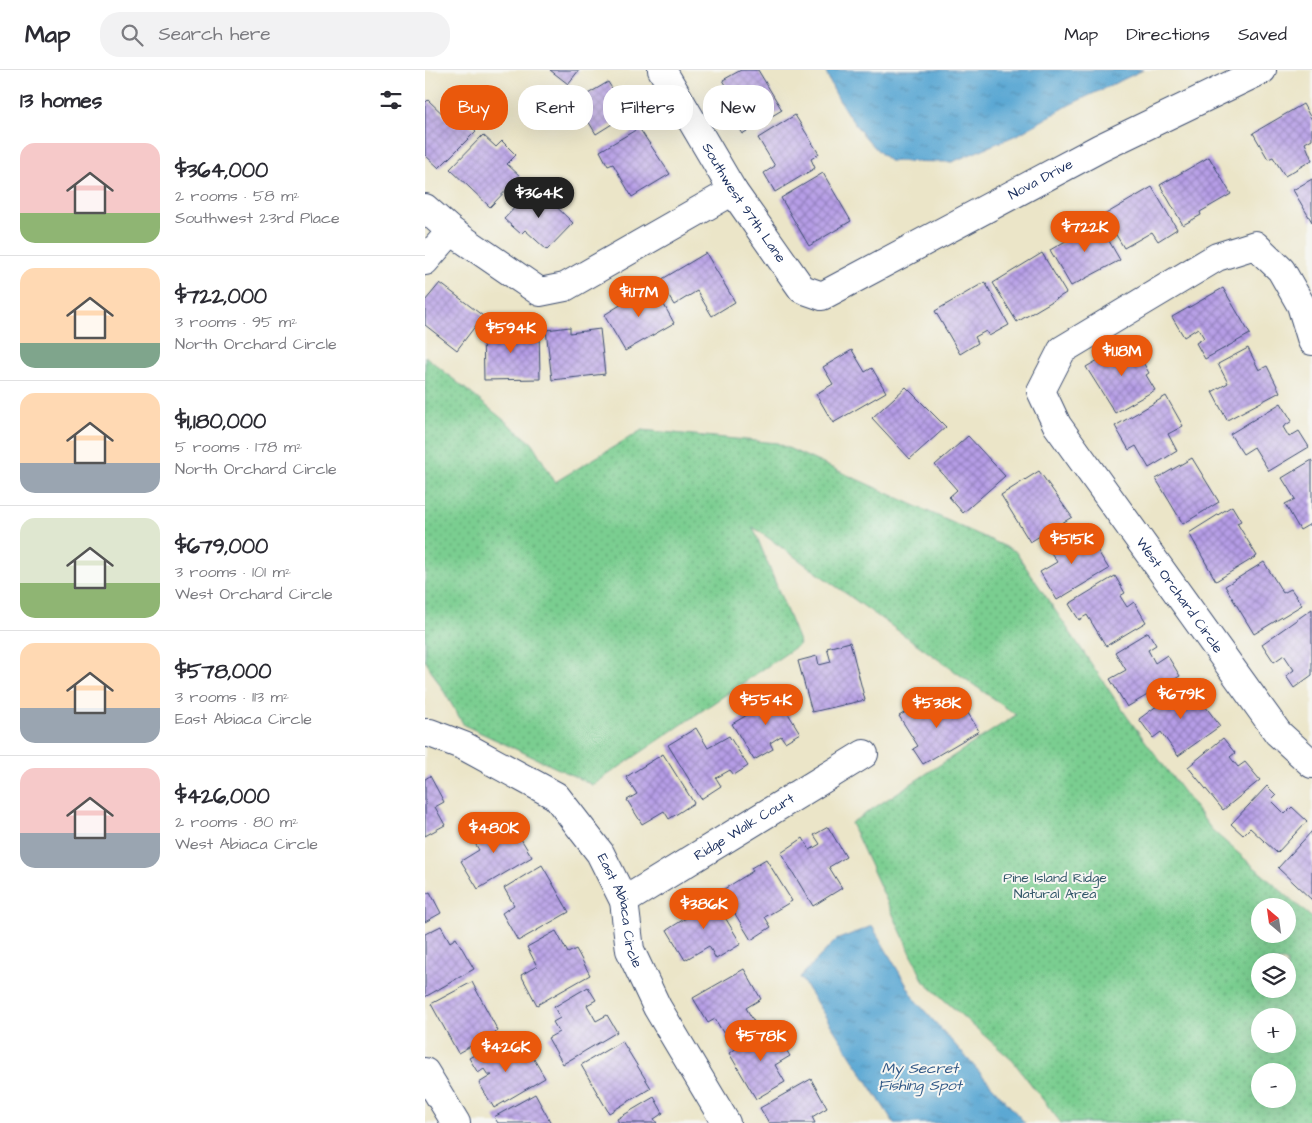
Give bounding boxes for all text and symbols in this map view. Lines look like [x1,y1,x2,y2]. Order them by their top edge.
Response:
search box [100,12,450,57]
text: Map [25,18,70,52]
icon: search [118,21,146,49]
text: Search here [158,21,271,48]
text: Map [1064,22,1098,47]
text: Directions [1126,22,1210,47]
text: Saved [1238,22,1287,47]
chip: Buy [440,85,508,130]
chip: Rent [518,85,593,130]
chip: Filters [603,85,693,130]
chip: New [703,85,774,130]
text: 13 homes [20,86,102,115]
icon: filters [377,86,405,114]
street label: Southwest 97th Lane [697,139,791,267]
street label: Nova Drive [1005,154,1077,205]
text: $364,000 [175,156,268,185]
icon: home [60,163,120,223]
pin: $364K [504,176,574,219]
text: $364K [515,182,563,204]
text: 2 rooms · 58 m² [175,185,300,207]
text: Southwest 23rd Place [175,207,340,229]
pin: $722K [1050,210,1120,253]
text: $722K [1062,216,1108,238]
pin: $1.17M [598,276,680,318]
text: $1.17M [620,281,658,303]
text: $722,000 [175,282,267,311]
icon: home [60,288,120,348]
text: 3 rooms · 95 m² [175,311,297,333]
pin: $594K [476,312,546,354]
text: $594K [486,317,536,339]
text: North Orchard Circle [175,333,337,355]
pin: $1.18M [1081,334,1163,377]
text: $1.18M [1103,340,1141,362]
text: $1,180,000 [175,407,266,436]
icon: home [60,413,120,473]
text: 5 rooms · 178 m² [175,436,302,458]
text: North Orchard Circle [175,458,337,480]
pin: $515K [1037,522,1107,565]
text: $515K [1050,528,1094,550]
text: $679,000 [175,532,268,561]
street label: West Orchard Circle [1131,533,1228,658]
icon: home [60,538,120,598]
text: 3 rooms · 101 m² [175,561,291,583]
text: West Orchard Circle [175,583,333,605]
text: $578,000 [175,657,272,686]
icon: home [60,663,120,723]
pin: $679K [1146,678,1216,720]
text: $679K [1157,683,1205,705]
pin: $554K [731,684,801,726]
text: 3 rooms · 113 m² [175,686,289,708]
pin: $538K [902,686,972,729]
text: $554K [740,689,792,711]
text: $538K [913,692,961,714]
text: East Abiaca Circle [175,708,312,730]
text: $426,000 [175,782,270,811]
icon: home [60,788,120,848]
street label: Ridge Walk Court [690,789,799,866]
text: 2 rooms · 80 m² [175,811,298,833]
pin: $480K [459,812,529,854]
text: $480K [469,817,519,839]
text: West Abiaca Circle [175,833,318,855]
street label: East Abiaca Circle [592,850,647,972]
park label: Pine Island Ridge Natural Area [1003,868,1107,904]
pin: $386K [669,888,739,930]
text: $386K [680,893,728,915]
north arrow [1251,898,1296,942]
map controls [1251,898,1296,1108]
button: layers [1251,953,1296,998]
button: + [1251,1008,1296,1053]
pin: $578K [726,1020,796,1062]
text: $578K [736,1025,786,1047]
pin: $426K [471,1030,541,1073]
text: $426K [482,1036,530,1058]
water label: My Secret Fishing Spot [878,1058,964,1097]
button: − [1251,1063,1296,1108]

